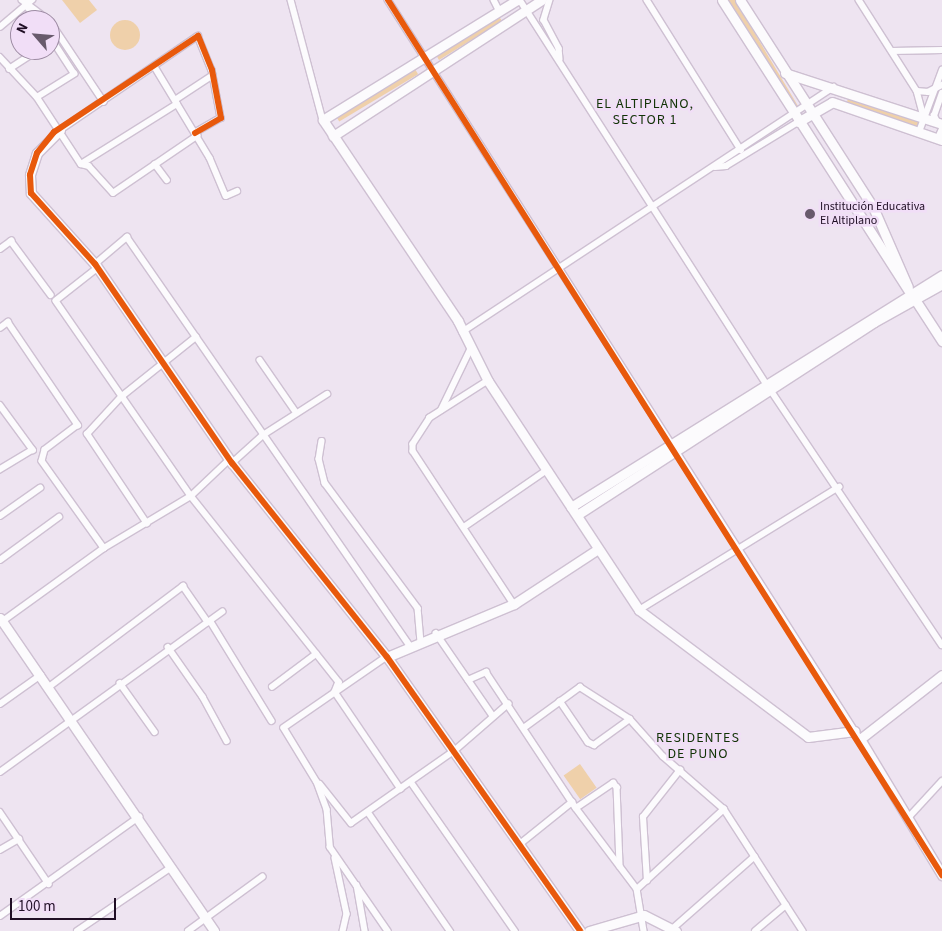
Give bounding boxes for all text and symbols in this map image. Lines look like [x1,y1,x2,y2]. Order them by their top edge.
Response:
north arrow [10,10,60,60]
text: N [12,20,34,37]
district label: EL ALTIPLANO, SECTOR 1 [594,96,696,128]
place label: Institución Educativa El Altiplano [820,200,925,228]
marker: Institución Educativa El Altiplano [804,208,816,220]
district label: RESIDENTES DE PUNO [655,730,741,762]
scale bar [12,888,119,920]
text: 100 m [18,896,56,917]

